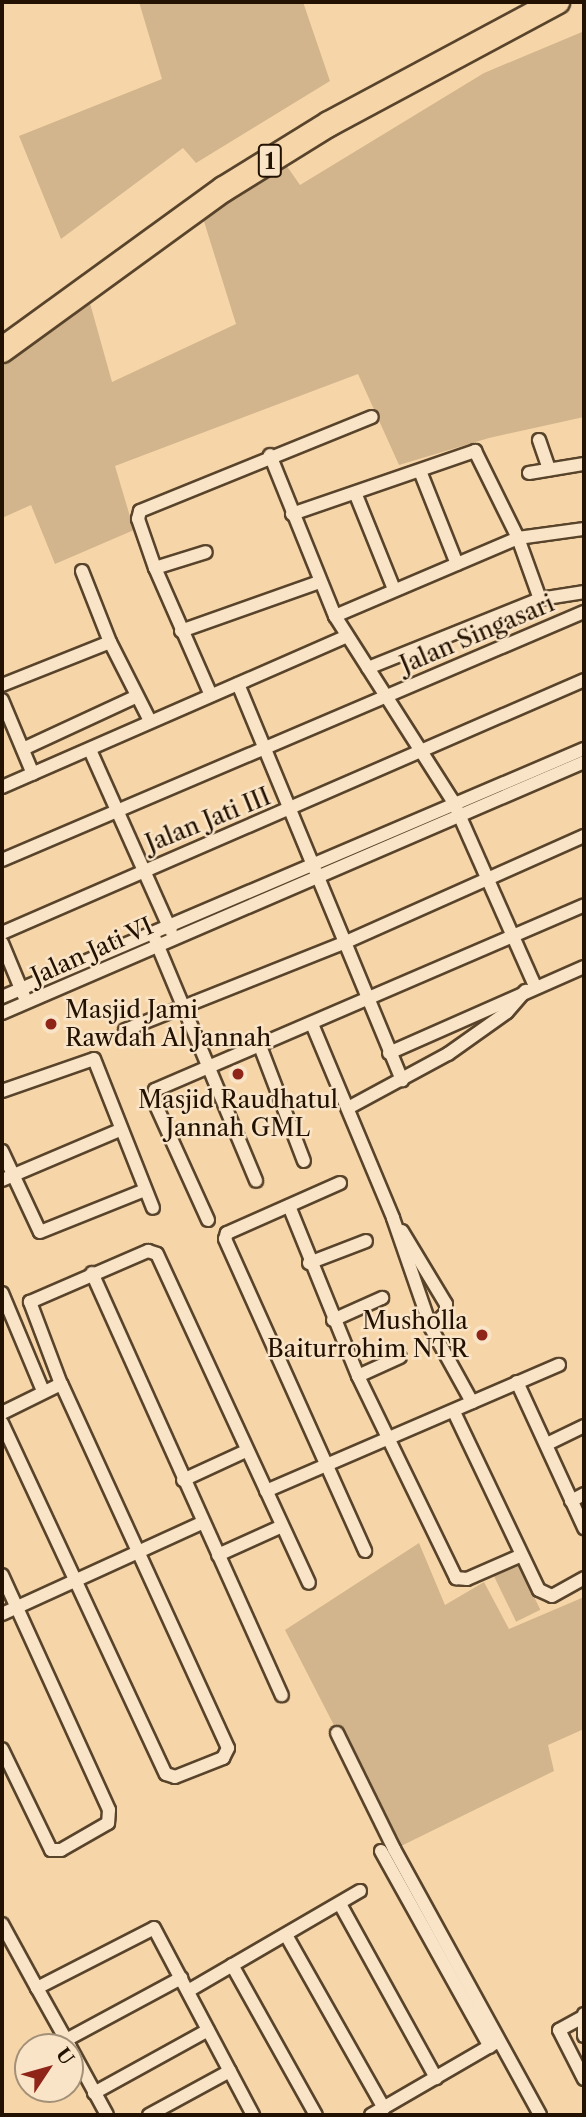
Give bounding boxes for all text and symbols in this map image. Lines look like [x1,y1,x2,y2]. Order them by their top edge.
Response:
road number: 1 [258,142,282,180]
street label: Jalan Singasari [396,589,558,679]
street label: Jalan Jati III [141,782,275,858]
street label: Jalan Jati VI [26,911,158,991]
place label: Masjid Jami Rawdah Al Jannah [65,996,272,1052]
marker: Masjid Jami Rawdah Al Jannah [43,1016,59,1032]
marker: Masjid Raudhatul Jannah GML [230,1066,246,1082]
place label: Masjid Raudhatul Jannah GML [138,1086,338,1142]
place label: Musholla Baiturrohim NTR [267,1307,468,1363]
marker: Musholla Baiturrohim NTR [474,1327,490,1343]
north arrow [14,2033,84,2103]
text: U [51,2044,79,2070]

